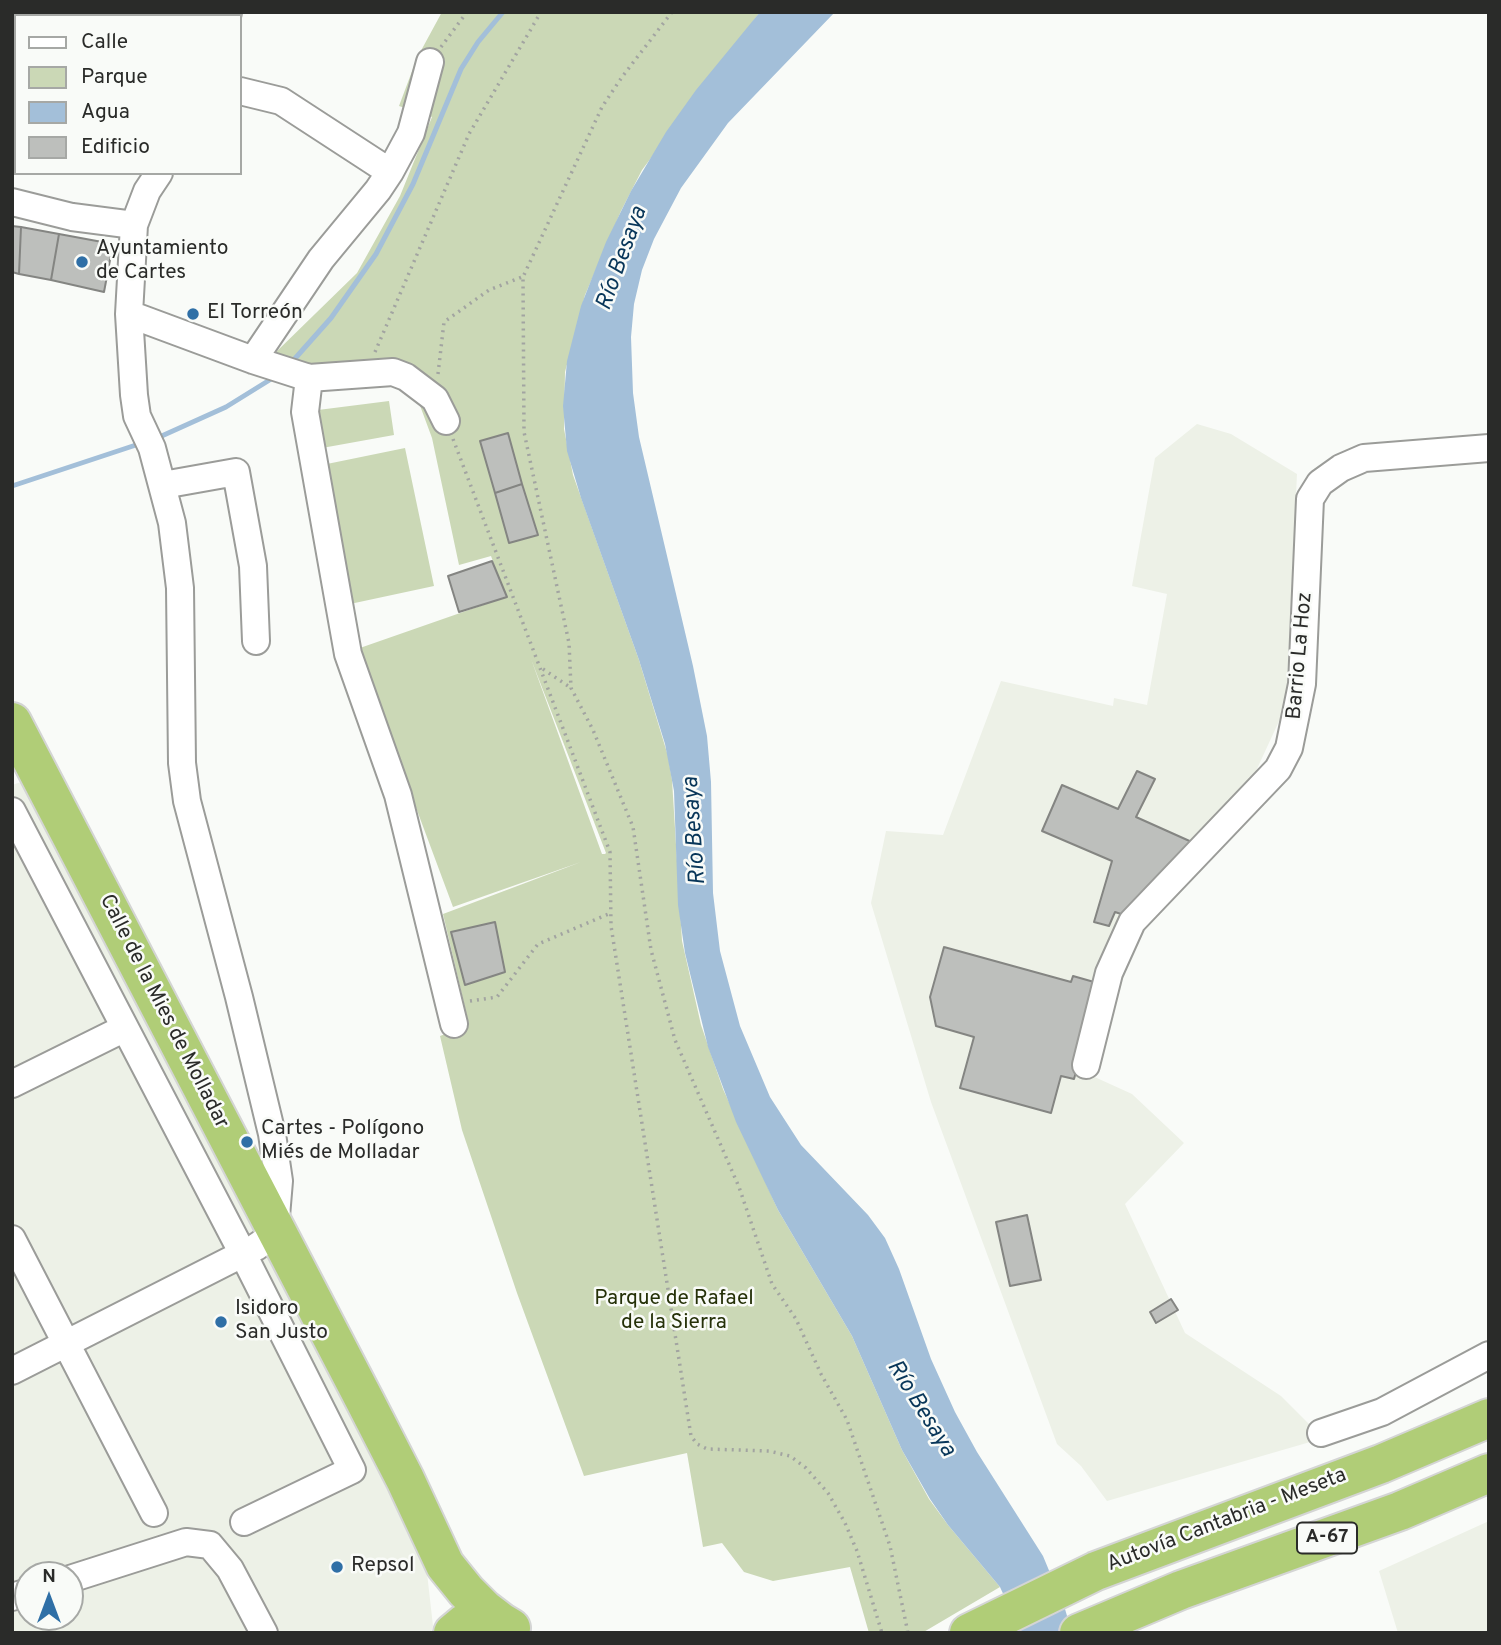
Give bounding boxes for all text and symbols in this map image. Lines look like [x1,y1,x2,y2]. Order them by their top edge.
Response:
legend [14,14,242,175]
text: Calle [81,29,128,56]
text: Parque [81,64,148,91]
text: Agua [81,99,130,126]
text: Edificio [81,134,150,161]
water label: Río Besaya [591,203,655,315]
place label: Ayuntamiento de Cartes [96,237,228,287]
marker: Ayuntamiento de Cartes [74,254,90,270]
place label: El Torreón [207,301,303,327]
marker: El Torreón [185,306,201,322]
street label: Barrio La Hoz [1283,591,1319,721]
water label: Río Besaya [678,776,714,886]
street label: Calle de la Mies de Molladar [93,891,233,1133]
place label: Cartes - Polígono Miés de Molladar [261,1117,424,1167]
marker: Cartes - Polígono Miés de Molladar [239,1134,255,1150]
park label: Parque de Rafael de la Sierra [594,1287,754,1337]
place label: Isidoro San Justo [235,1297,328,1347]
marker: Isidoro San Justo [213,1314,229,1330]
water label: Río Besaya [880,1356,960,1462]
street label: Autovía Cantabria - Meseta [1104,1464,1350,1578]
road number: A-67 [1297,1522,1357,1554]
place label: Repsol [351,1554,414,1580]
marker: Repsol [329,1559,345,1575]
north arrow [14,1561,84,1631]
text: N [42,1565,56,1589]

